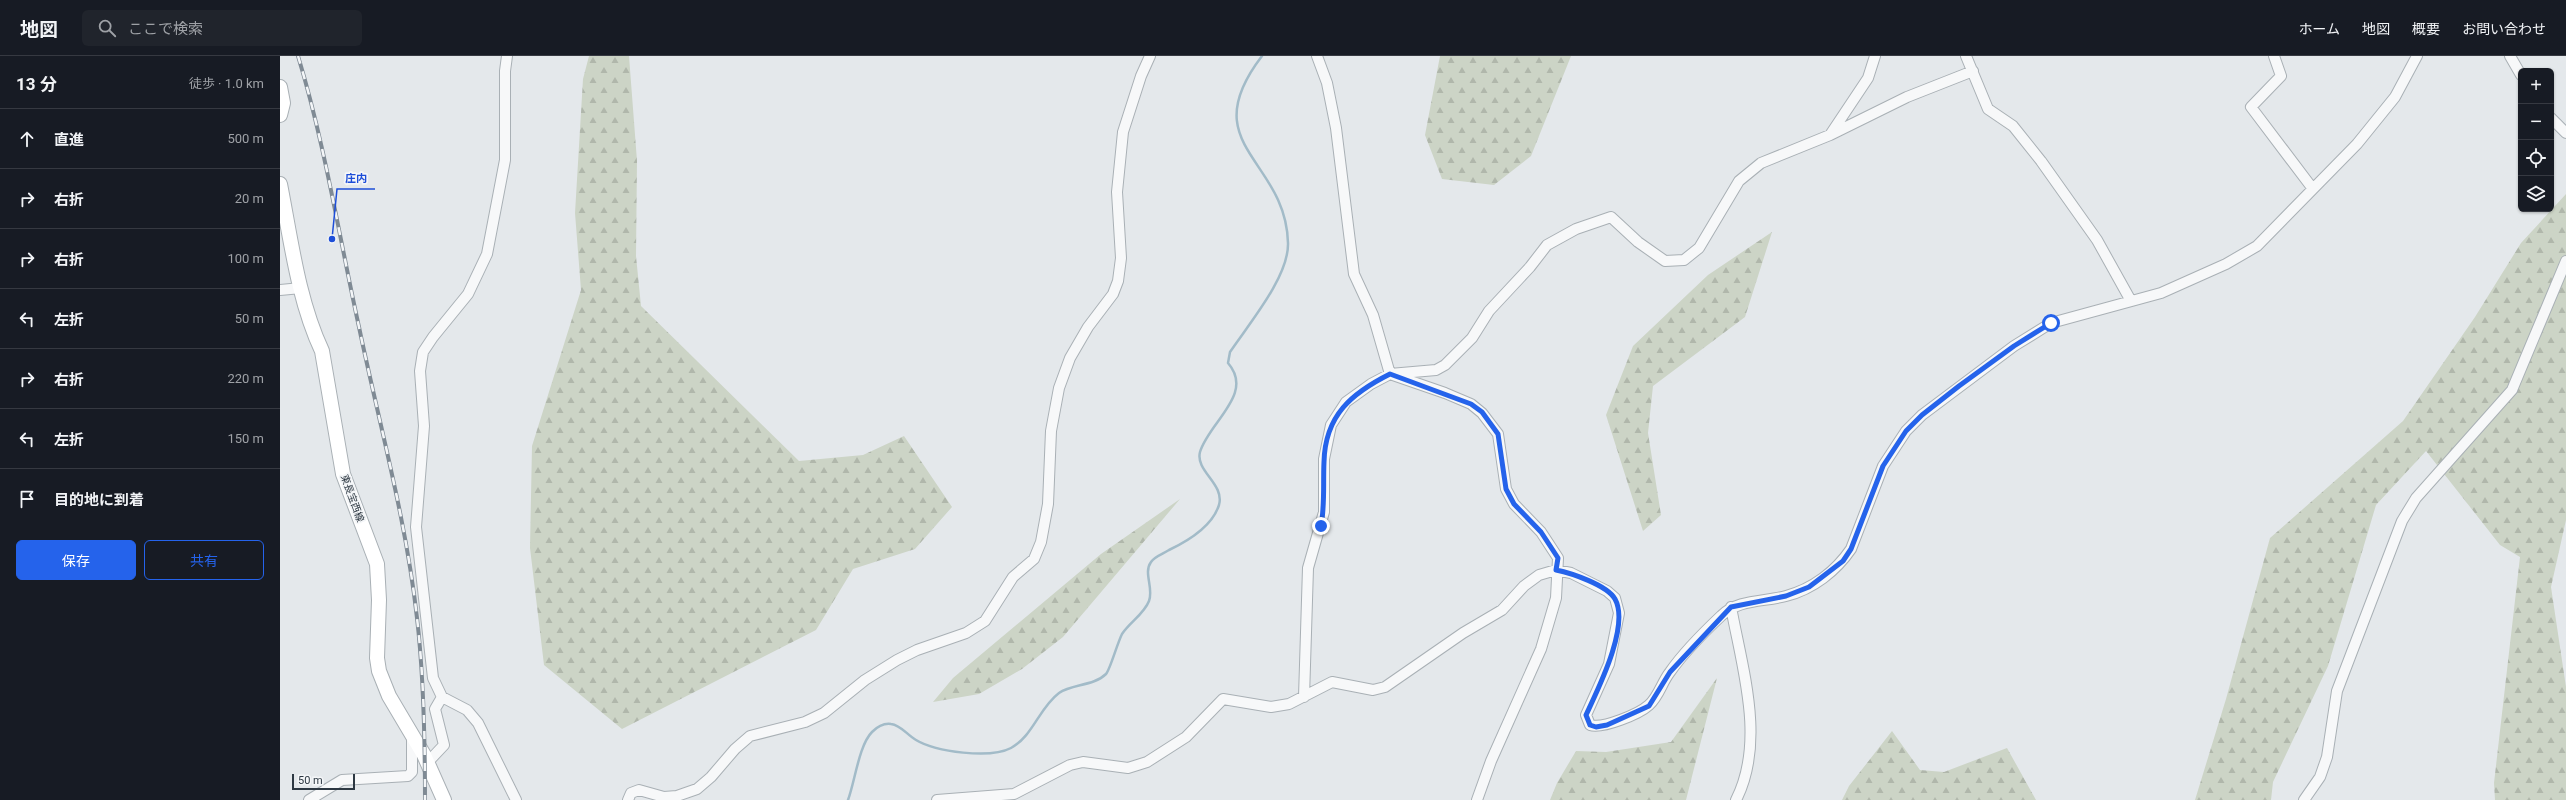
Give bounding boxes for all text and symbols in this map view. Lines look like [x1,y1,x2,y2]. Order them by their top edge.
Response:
search box [82,10,362,46]
icon: search [96,17,118,39]
text: 地図 [20,18,58,41]
text: ここで検索 [128,20,203,38]
text: ホーム [2298,21,2340,37]
text: 地図 [2362,21,2390,37]
text: 概要 [2412,21,2440,37]
text: お問い合わせ [2462,21,2546,37]
map controls [2518,68,2554,212]
button: + [2518,68,2554,104]
text: 13 分 [16,74,57,94]
text: 徒歩 · 1.0 km [189,76,264,91]
button: − [2518,104,2554,140]
icon: ahead [16,128,38,150]
text: 直進 [54,131,84,149]
text: 500 m [227,131,264,146]
button: locate [2518,140,2554,176]
callout: 庄内 [337,166,375,189]
text: 庄内 [345,172,367,185]
button: layers [2518,176,2554,212]
icon: right [16,188,38,210]
text: 右折 [54,191,84,209]
text: 20 m [235,191,264,206]
icon: right [16,248,38,270]
text: 右折 [54,251,84,269]
text: 100 m [227,251,264,266]
icon: left [16,308,38,330]
text: 左折 [54,311,84,329]
text: 50 m [235,311,264,326]
route start [2042,314,2060,332]
icon: right [16,368,38,390]
text: 右折 [54,371,84,389]
text: 220 m [227,371,264,386]
icon: left [16,428,38,450]
text: 左折 [54,431,84,449]
text: 150 m [227,431,264,446]
street label: 東長宝西線 [339,473,366,524]
icon: arrive [16,488,38,510]
text: 目的地に到着 [54,491,144,509]
route end [1312,517,1330,535]
button: 保存 [16,540,136,580]
button: 共有 [144,540,264,580]
scale bar [292,772,355,791]
text: 50 m [298,774,323,787]

